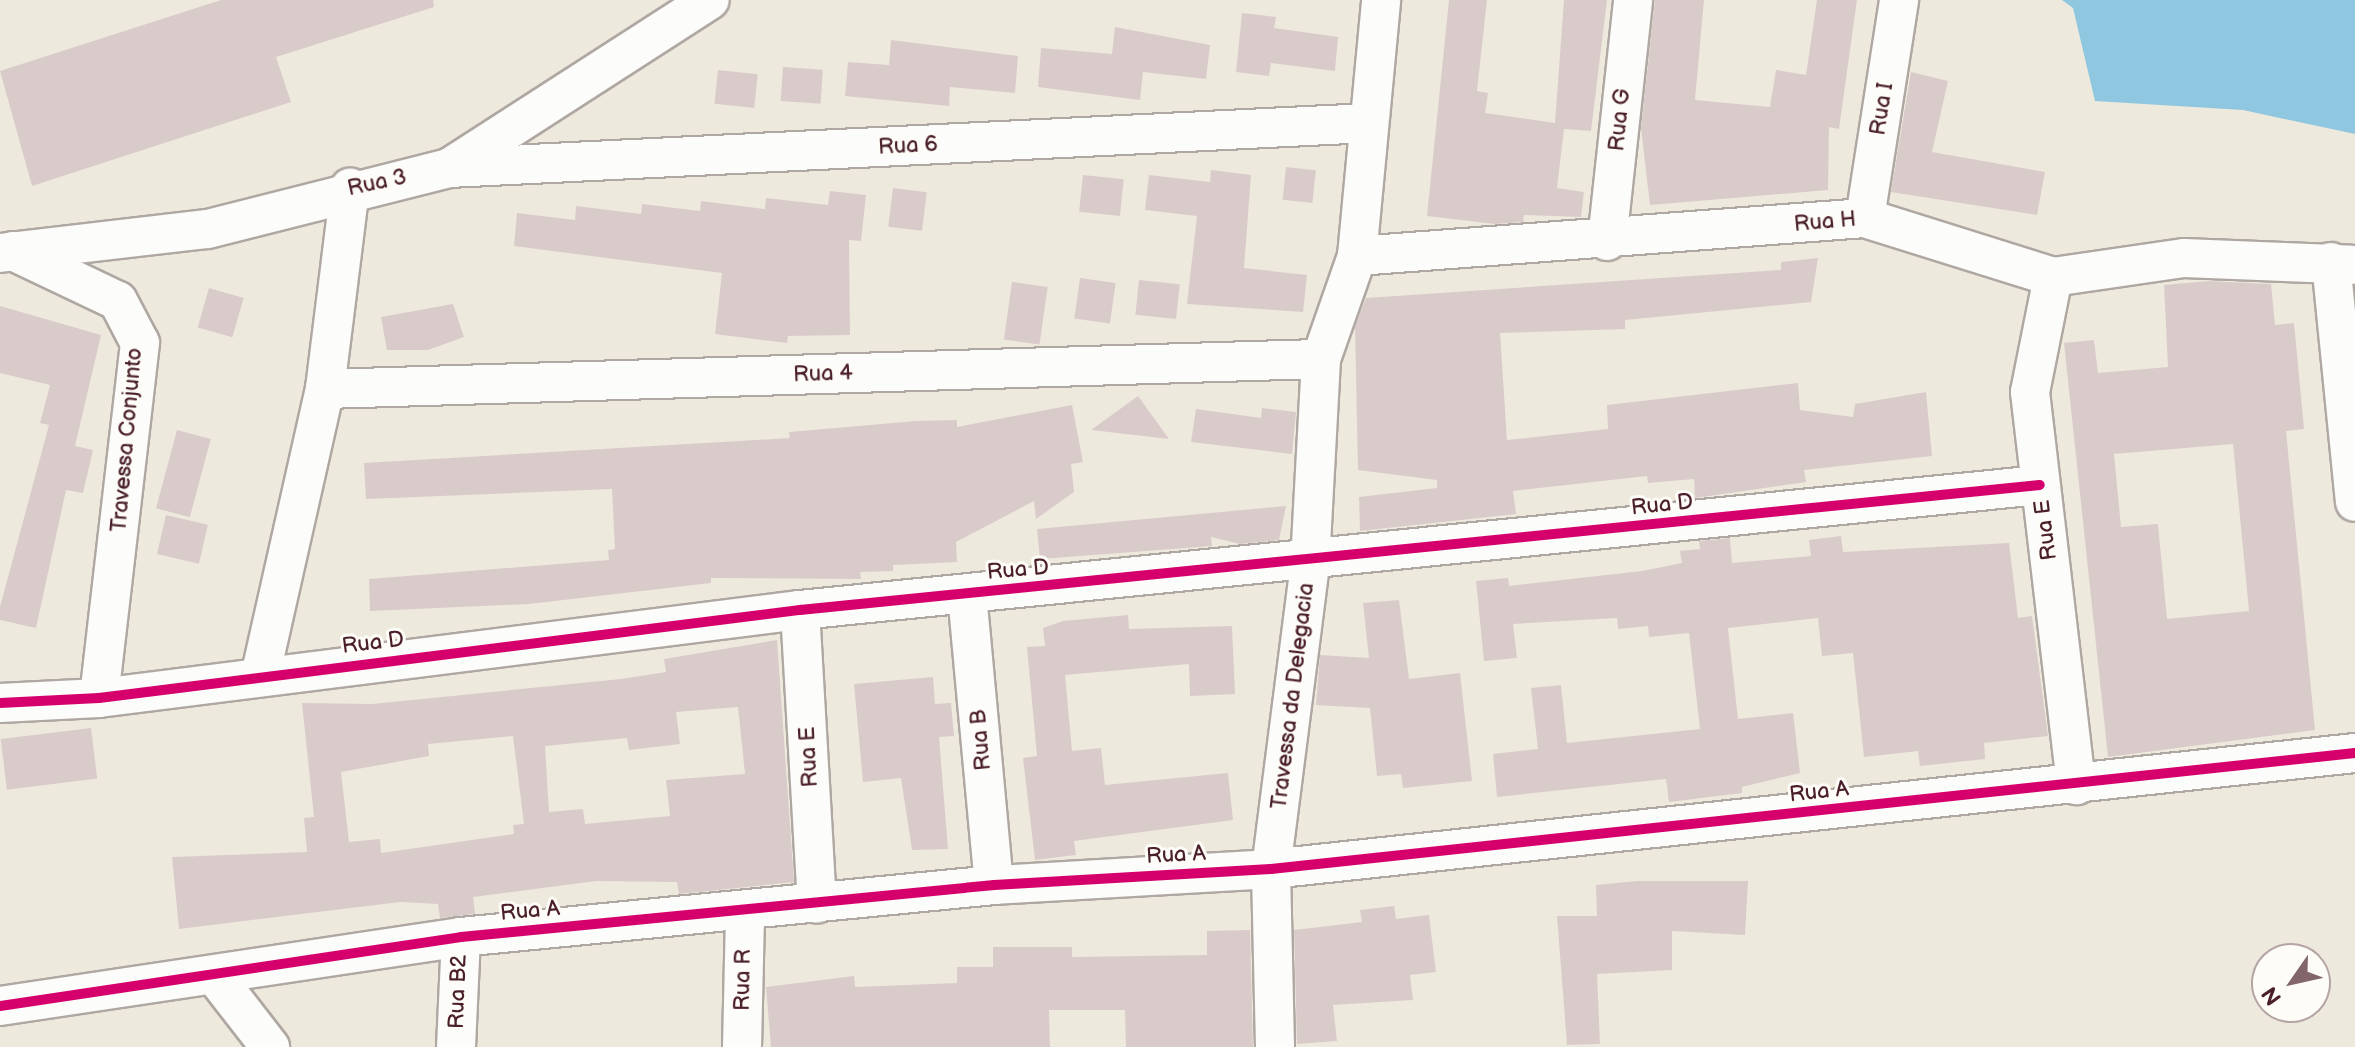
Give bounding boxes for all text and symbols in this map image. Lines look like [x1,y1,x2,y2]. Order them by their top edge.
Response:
street label: Rua I [1865,81,1899,137]
street label: Rua G [1604,87,1636,153]
street label: Rua 6 [877,131,939,161]
street label: Rua 3 [345,164,409,202]
street label: Rua H [1793,206,1857,238]
street label: Travessa Conjunto [106,347,148,533]
street label: Rua 4 [793,360,853,388]
street label: Rua D [1630,489,1694,521]
street label: Rua E [2029,498,2063,562]
street label: Rua D [986,554,1050,586]
street label: Travessa da Delegacia [1266,581,1320,811]
street label: Rua D [340,626,406,660]
street label: Rua B [965,708,997,772]
street label: Rua E [794,726,824,788]
street label: Rua A [1788,776,1850,808]
street label: Rua A [1145,840,1207,870]
street label: Rua A [499,895,561,927]
north arrow [2251,943,2331,1023]
street label: Rua R [729,949,757,1011]
street label: Rua B2 [444,954,472,1030]
text: N [2257,981,2288,1010]

